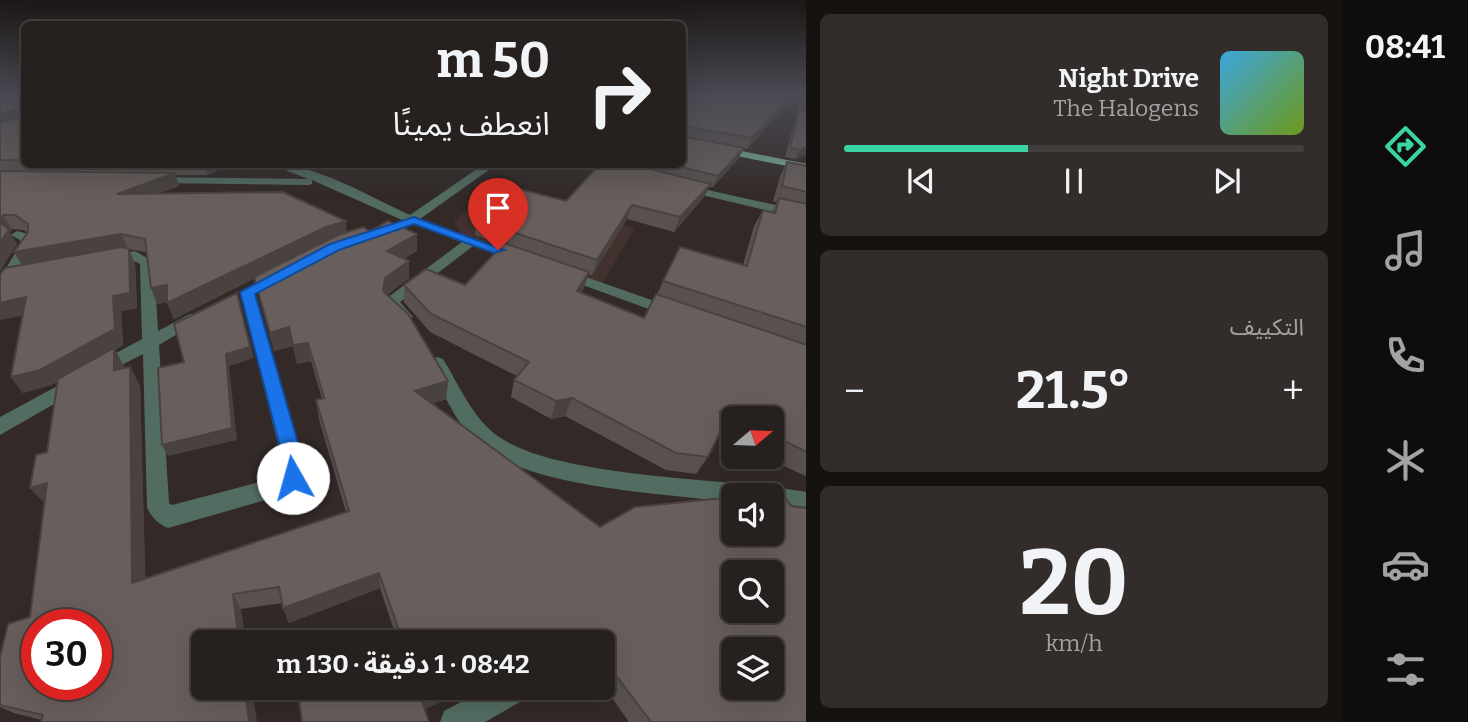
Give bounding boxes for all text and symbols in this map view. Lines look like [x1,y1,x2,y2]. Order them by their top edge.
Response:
text: 08:41 [1365,28,1445,66]
text: 50 m [437,31,550,90]
icon: right [574,49,665,140]
text: Night Drive [1058,63,1199,94]
text: The Halogens [1053,94,1199,122]
text: انعطف يمينًا [393,105,550,143]
icon: directions [1381,122,1430,171]
icon: previous [902,162,940,200]
icon: pause [1055,162,1093,200]
icon: next [1208,162,1246,200]
pin [468,178,528,250]
icon: arrive [479,189,517,227]
icon: music [1381,226,1430,275]
text: التكييف [1230,313,1304,341]
icon: phone [1381,331,1430,380]
text: 21.5° [1016,359,1131,422]
text: − [844,368,865,414]
text: + [1282,368,1304,414]
north arrow [721,406,784,469]
map controls [721,406,784,700]
icon: climate [1381,436,1430,485]
position arrow [256,441,330,515]
button: sound [721,483,784,546]
text: 20 [1019,529,1129,638]
icon: car [1381,540,1430,589]
button: search [721,560,784,623]
speed limit sign: 30 [21,609,112,700]
text: km/h [1046,629,1102,657]
button: layers [721,637,784,700]
icon: filters [1381,645,1430,694]
text: 08:42 · 1 دقيقة · 130 m [276,649,530,680]

